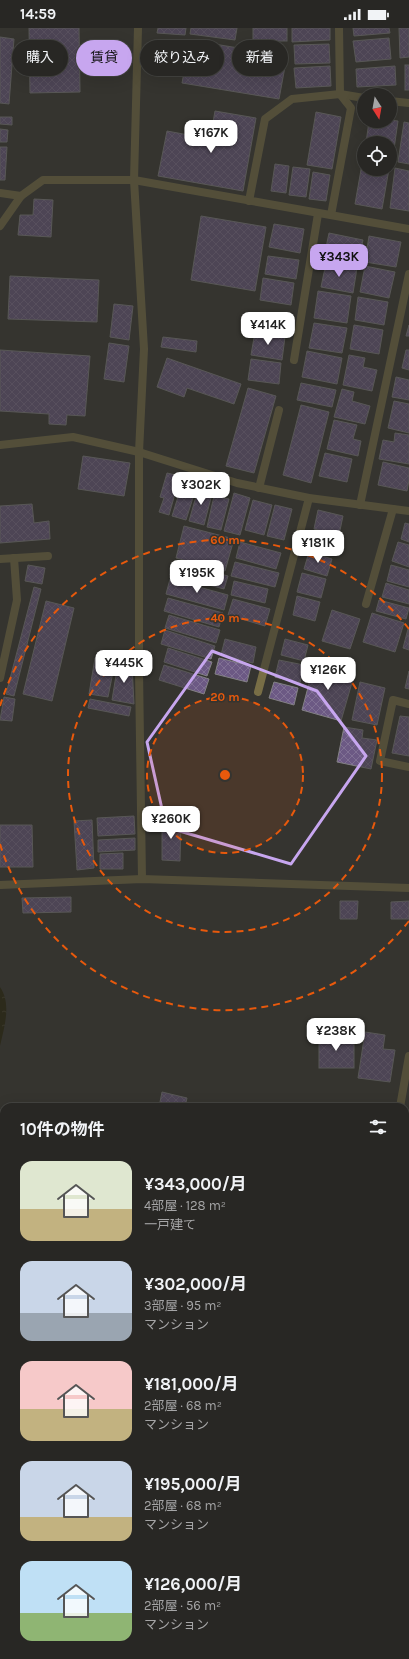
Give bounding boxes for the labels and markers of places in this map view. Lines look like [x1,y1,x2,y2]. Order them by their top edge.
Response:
pin: ¥167K [183,120,239,154]
pin: ¥343K [311,244,367,278]
pin: ¥414K [240,312,296,346]
pin: ¥302K [173,472,229,506]
pin: ¥181K [290,530,346,564]
pin: ¥195K [169,560,225,594]
pin: ¥445K [96,650,152,684]
pin: ¥126K [300,657,356,691]
centre of rings [218,768,232,782]
pin: ¥260K [143,806,199,840]
pin: ¥238K [308,1018,364,1052]

